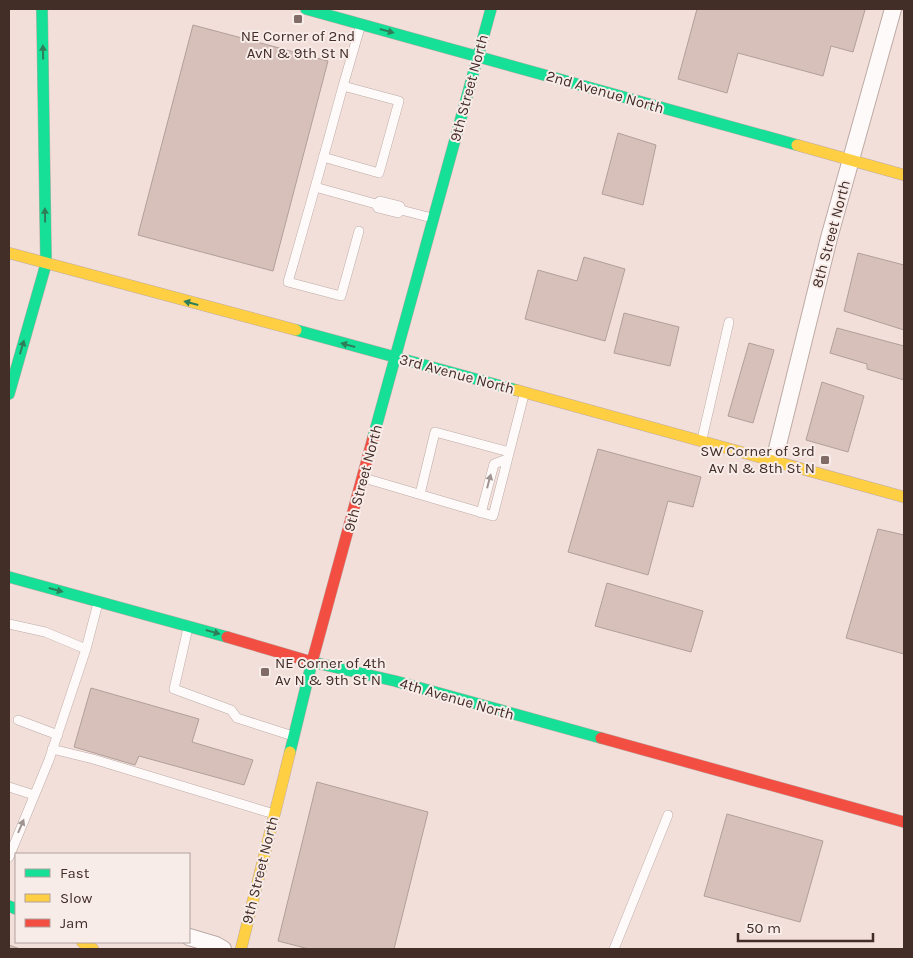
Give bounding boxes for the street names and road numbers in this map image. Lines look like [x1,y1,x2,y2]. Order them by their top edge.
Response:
street label: 9th Street North [446,32,492,144]
street label: 2nd Avenue North [544,67,666,117]
street label: 8th Street North [808,178,854,290]
street label: 3rd Avenue North [398,350,516,398]
street label: 9th Street North [340,422,386,534]
street label: 4th Avenue North [398,674,516,724]
street label: 9th Street North [238,814,282,926]

